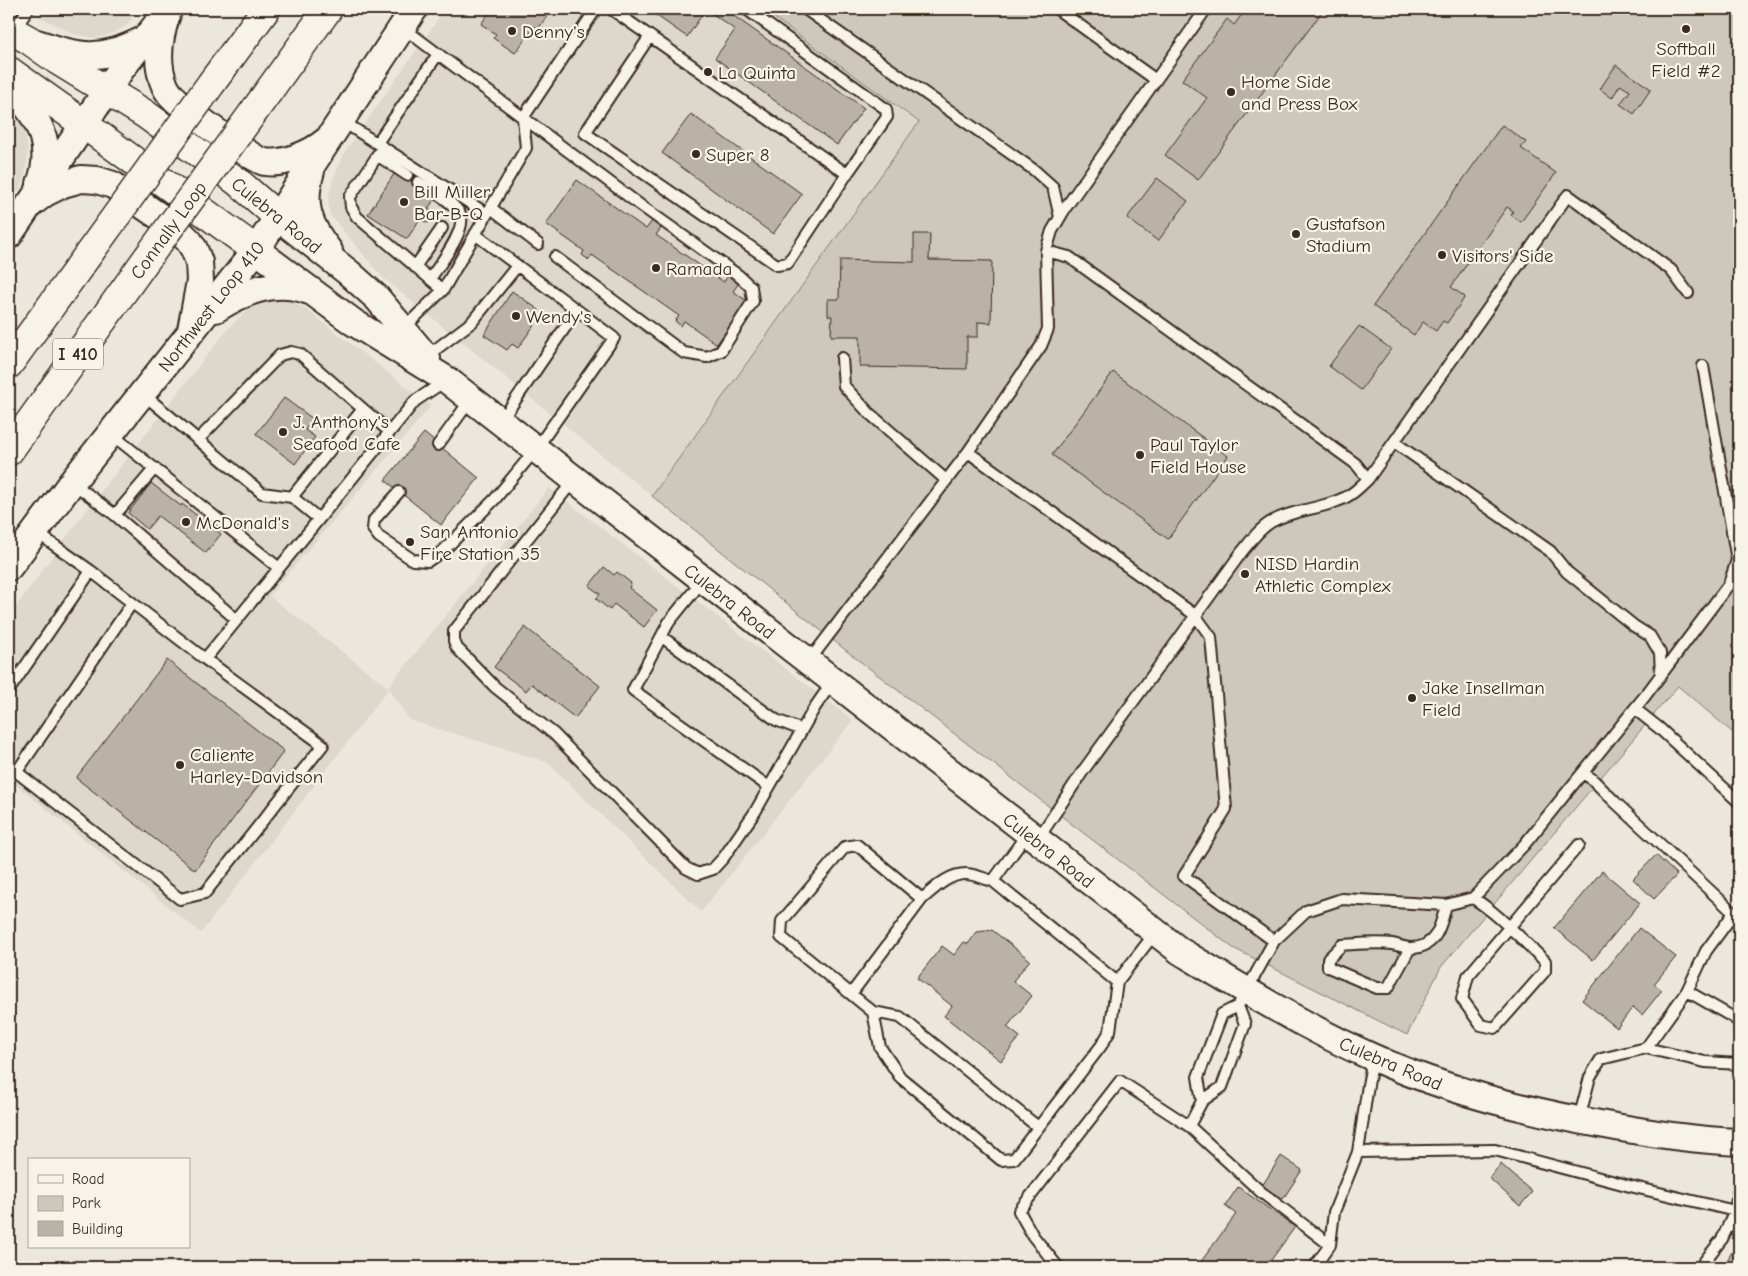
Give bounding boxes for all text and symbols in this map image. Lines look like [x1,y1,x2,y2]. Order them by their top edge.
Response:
place label: Denny's [522,21,585,43]
marker: Softball Field #2 [1680,23,1692,35]
marker: Denny's [506,25,518,37]
place label: Softball Field #2 [1651,38,1721,82]
place label: La Quinta [718,62,796,84]
marker: La Quinta [702,66,714,78]
place label: Home Side and Press Box [1241,71,1359,115]
marker: Home Side and Press Box [1225,86,1237,98]
place label: Super 8 [706,144,769,166]
marker: Super 8 [690,148,702,160]
street label: Culebra Road [227,173,326,259]
street label: Connally Loop [126,178,212,284]
place label: Bill Miller Bar-B-Q [414,181,491,225]
marker: Bill Miller Bar-B-Q [398,196,410,208]
place label: Gustafson Stadium [1306,213,1386,257]
marker: Gustafson Stadium [1290,228,1302,240]
street label: Northwest Loop 410 [154,237,270,376]
place label: Visitors' Side [1452,245,1554,267]
marker: Visitors' Side [1436,249,1448,261]
place label: Ramada [666,258,732,280]
marker: Ramada [650,262,662,274]
place label: Wendy's [526,306,591,328]
marker: Wendy's [510,310,522,322]
road number: I 410 [53,338,103,369]
place label: J. Anthony's Seafood Cafe [293,411,400,455]
marker: J. Anthony's Seafood Cafe [277,426,289,438]
place label: Paul Taylor Field House [1150,434,1246,478]
marker: Paul Taylor Field House [1134,449,1146,461]
place label: McDonald's [196,512,289,534]
marker: McDonald's [180,516,192,528]
place label: San Antonio Fire Station 35 [420,521,540,565]
marker: San Antonio Fire Station 35 [404,536,416,548]
place label: NISD Hardin Athletic Complex [1255,553,1392,597]
street label: Culebra Road [679,559,779,644]
marker: NISD Hardin Athletic Complex [1239,568,1251,580]
place label: Jake Insellman Field [1422,677,1545,721]
marker: Jake Insellman Field [1406,692,1418,704]
place label: Caliente Harley-Davidson [190,744,323,788]
marker: Caliente Harley-Davidson [174,759,186,771]
street label: Culebra Road [998,808,1098,893]
street label: Culebra Road [1336,1032,1445,1095]
legend [28,1158,190,1248]
text: Road [72,1170,104,1188]
text: Park [72,1194,101,1212]
text: Building [72,1220,123,1238]

